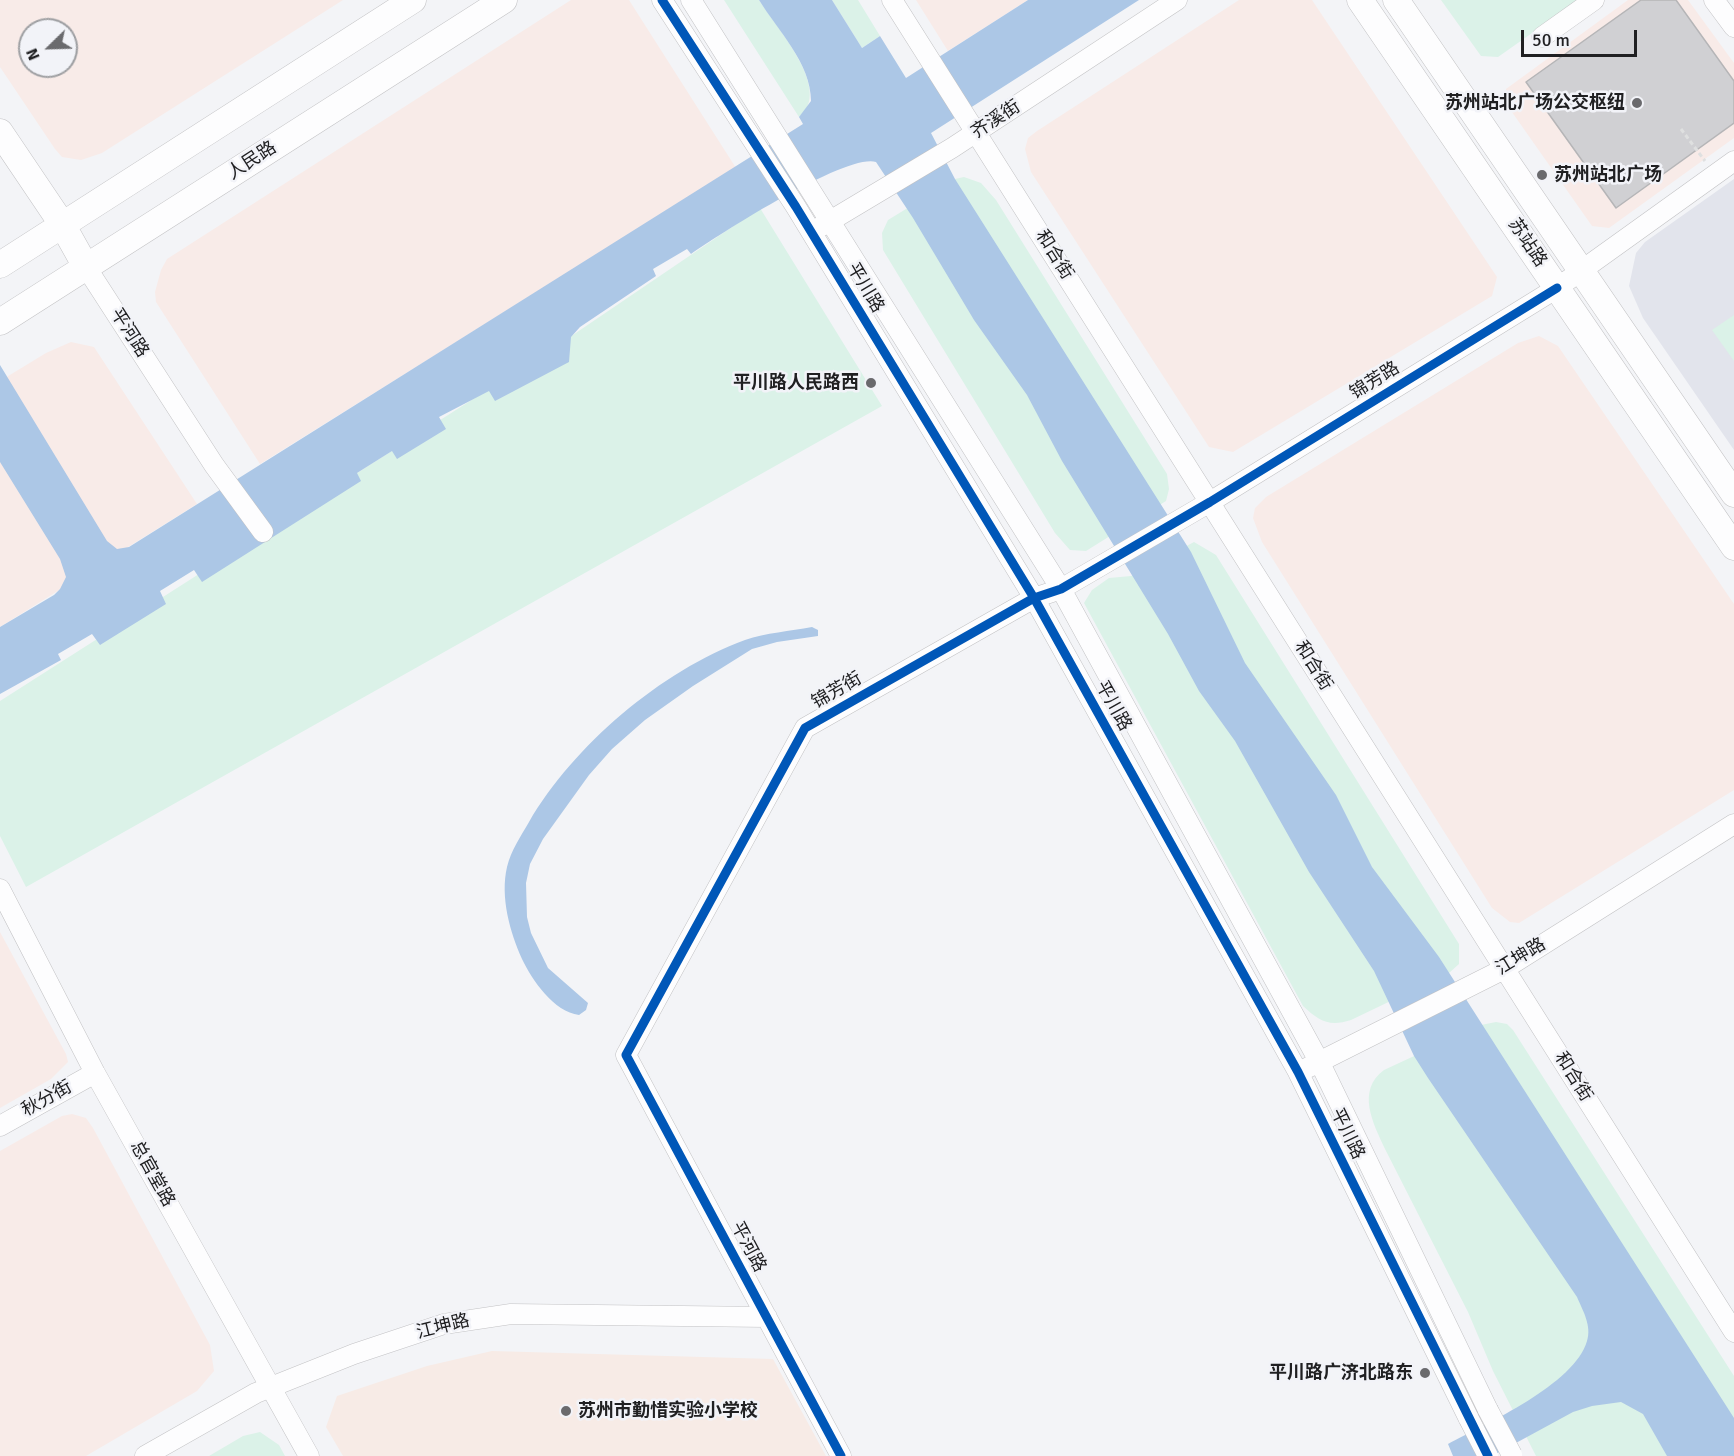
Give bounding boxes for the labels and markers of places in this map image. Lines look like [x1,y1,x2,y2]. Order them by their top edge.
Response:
place label: 苏州站北广场公交枢纽 [1445,92,1625,114]
marker: 苏州站北广场公交枢纽 [1630,96,1644,110]
place label: 苏州站北广场 [1554,164,1662,186]
marker: 苏州站北广场 [1535,168,1549,182]
place label: 平川路人民路西 [733,372,859,394]
marker: 平川路人民路西 [864,376,878,390]
place label: 平川路广济北路东 [1269,1362,1413,1384]
marker: 平川路广济北路东 [1418,1366,1432,1380]
place label: 苏州市勤惜实验小学校 [578,1400,758,1422]
marker: 苏州市勤惜实验小学校 [559,1404,573,1418]

